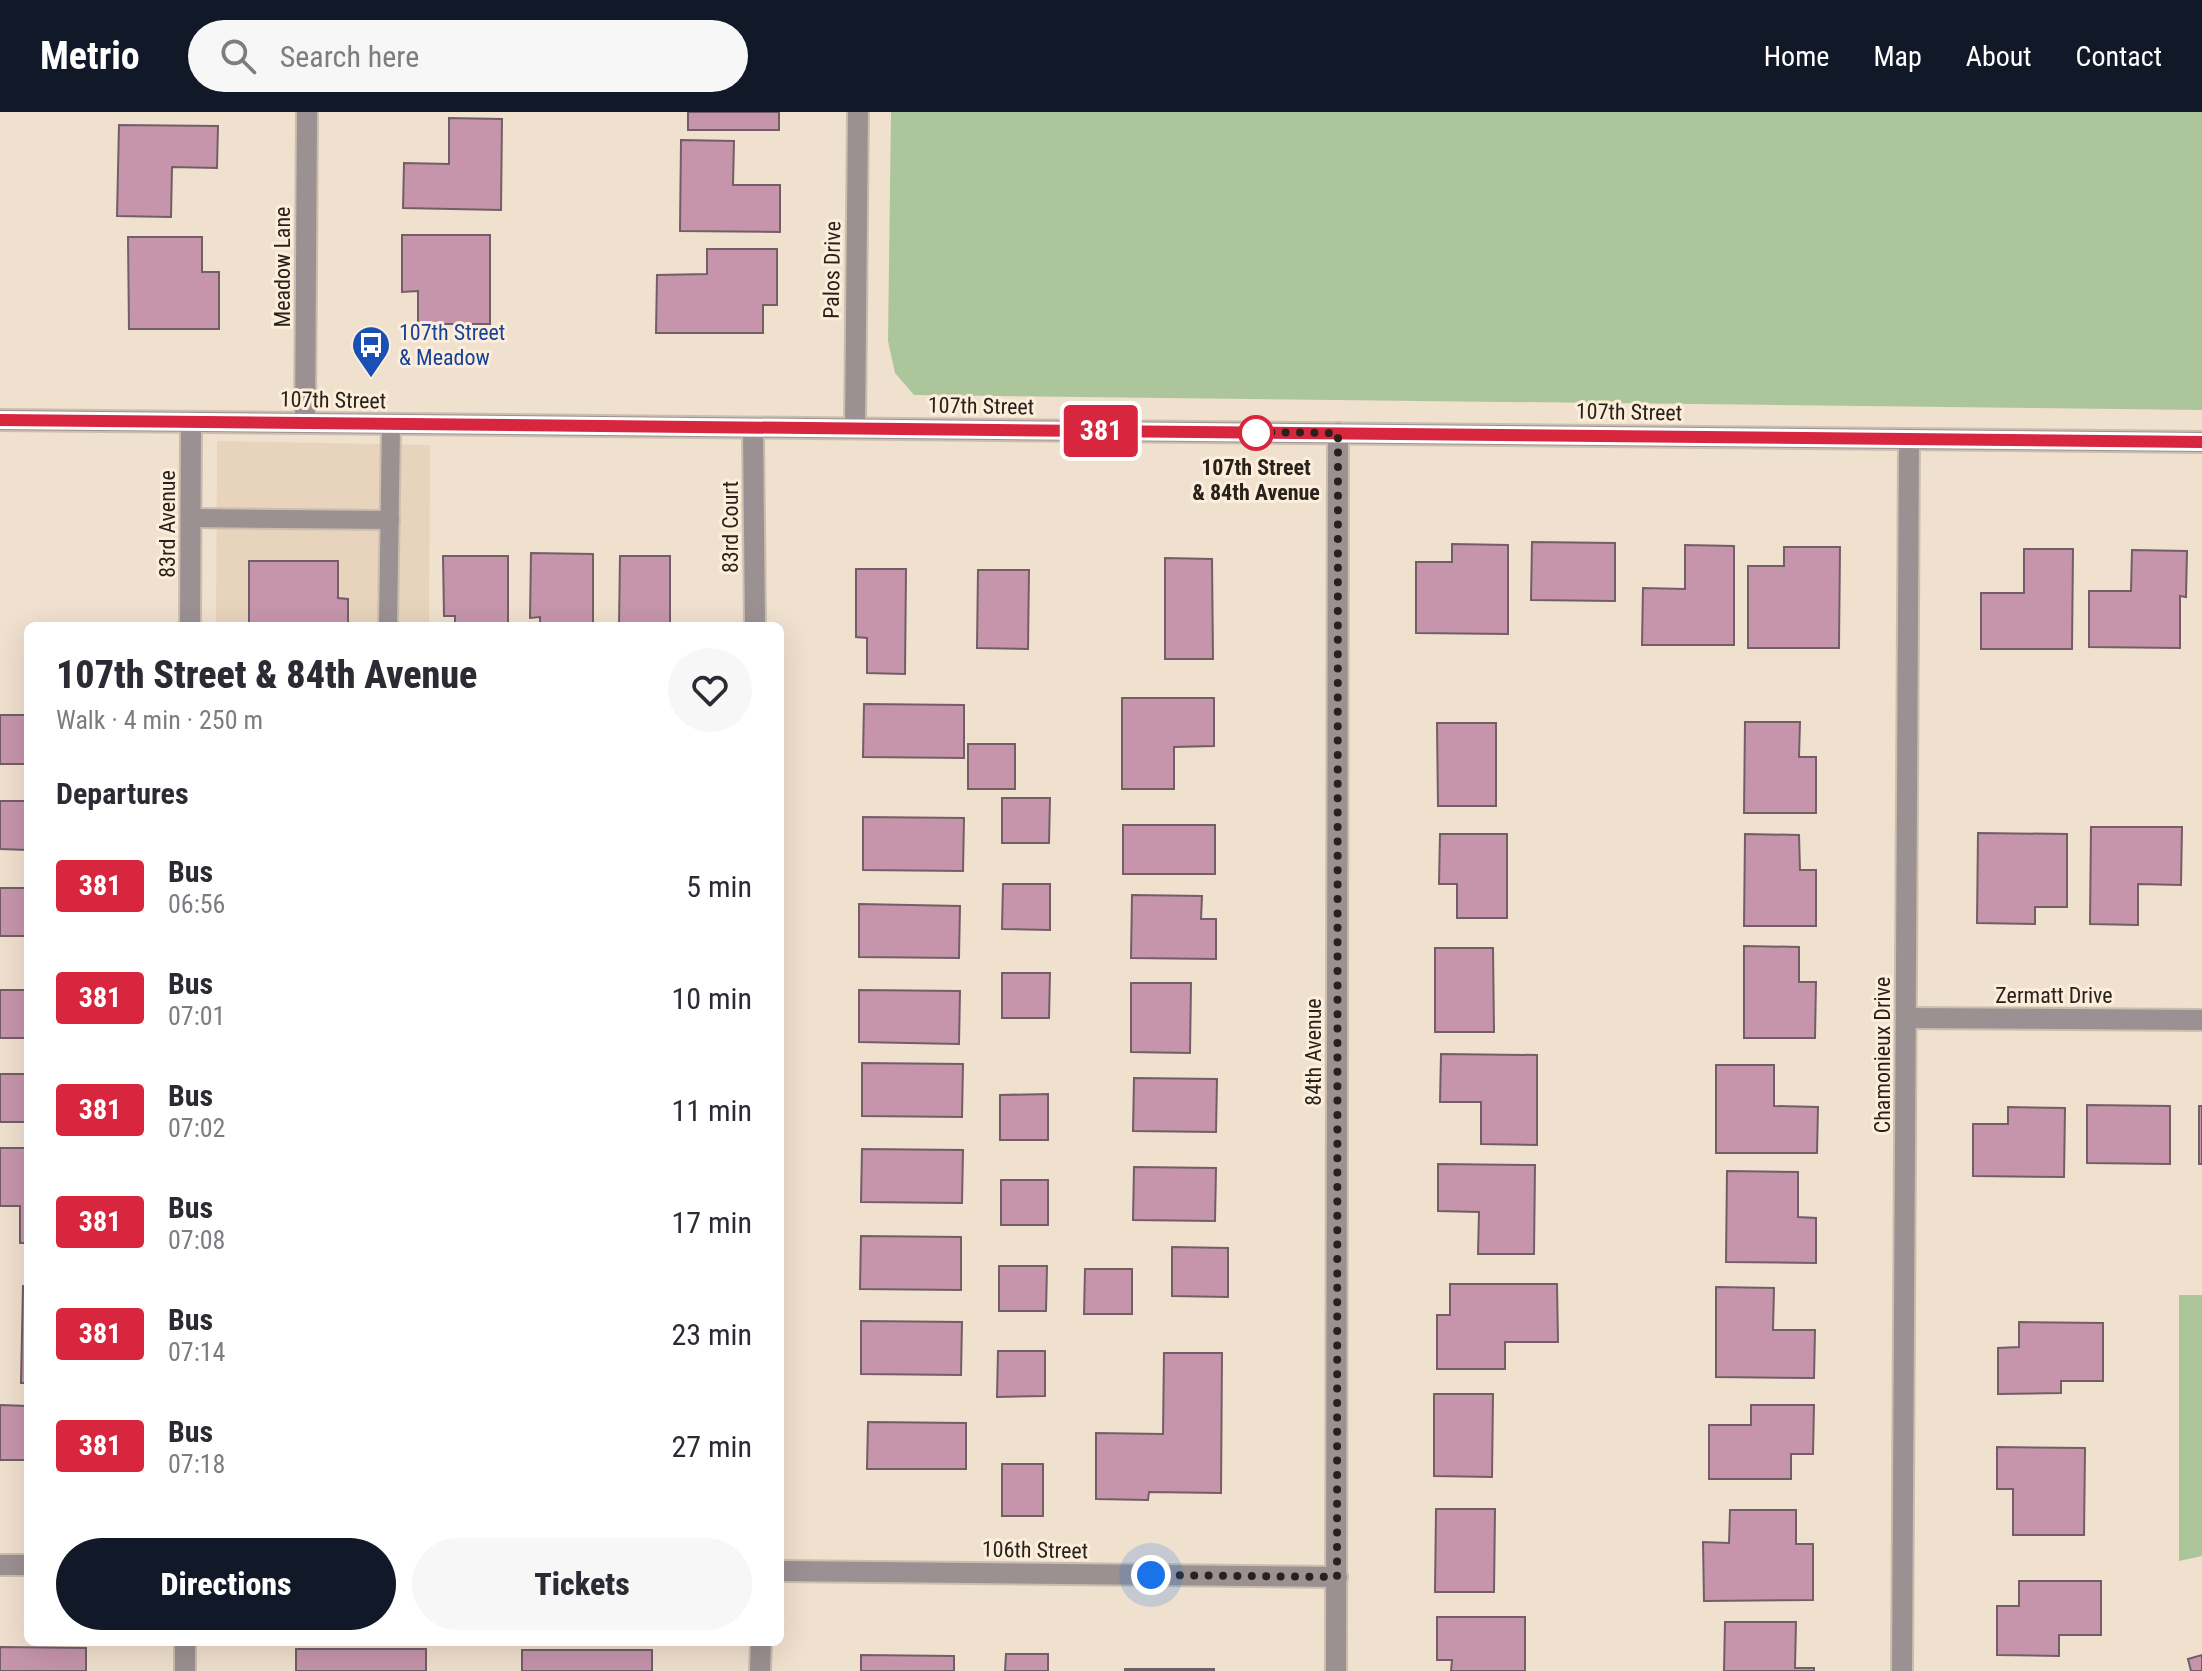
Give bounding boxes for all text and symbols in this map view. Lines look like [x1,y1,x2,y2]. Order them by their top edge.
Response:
search box [188,20,748,92]
text: Metrio [40,34,140,78]
icon: search [216,34,260,78]
text: Search here [280,39,419,74]
text: Home [1764,40,1829,73]
text: Map [1873,40,1922,73]
text: About [1966,40,2032,73]
text: Contact [2076,40,2162,73]
street label: Meadow Lane [270,207,295,327]
street label: Palos Drive [819,221,845,319]
place label: 107th Street & Meadow [399,320,505,370]
bus stop icon: 107th Street & Meadow [350,324,392,379]
street label: 107th Street [280,387,386,413]
street label: 107th Street [928,393,1034,419]
street label: 107th Street [1576,399,1682,425]
line badge: 381 [1055,405,1147,457]
text: 381 [1080,414,1122,447]
marker: 107th Street & 84th Avenue [1239,416,1273,450]
place label: 107th Street & 84th Avenue [1192,455,1320,505]
street label: 83rd Avenue [155,470,180,578]
street label: 83rd Court [718,481,743,573]
button: heart [668,648,752,732]
text: 107th Street & 84th Avenue [56,653,477,697]
text: Walk · 4 min · 250 m [56,705,263,735]
text: Departures [56,776,189,811]
text: Bus [168,854,213,889]
text: 381 [79,869,121,902]
text: 5 min [686,869,752,904]
text: 06:56 [168,889,225,919]
text: Bus [168,966,213,1001]
street label: Chamonieux Drive [1870,977,1895,1133]
text: 381 [79,981,121,1014]
text: 10 min [671,981,752,1016]
street label: Zermatt Drive [1995,983,2113,1008]
street label: 84th Avenue [1301,998,1326,1106]
text: 07:01 [168,1001,225,1031]
text: Bus [168,1078,213,1113]
text: 381 [79,1093,121,1126]
text: 11 min [671,1093,752,1128]
text: 07:02 [168,1113,225,1143]
text: Bus [168,1190,213,1225]
text: 381 [79,1205,121,1238]
text: 17 min [671,1205,752,1240]
text: 07:08 [168,1225,225,1255]
text: Bus [168,1302,213,1337]
text: 381 [79,1317,121,1350]
text: 23 min [671,1317,752,1352]
text: 07:14 [168,1337,225,1367]
text: Bus [168,1414,213,1449]
text: 381 [79,1429,121,1462]
text: 27 min [671,1429,752,1464]
text: 07:18 [168,1449,225,1479]
street label: 106th Street [982,1537,1088,1563]
button: Directions [56,1538,396,1630]
button: Tickets [412,1538,752,1630]
your location [1131,1555,1171,1595]

